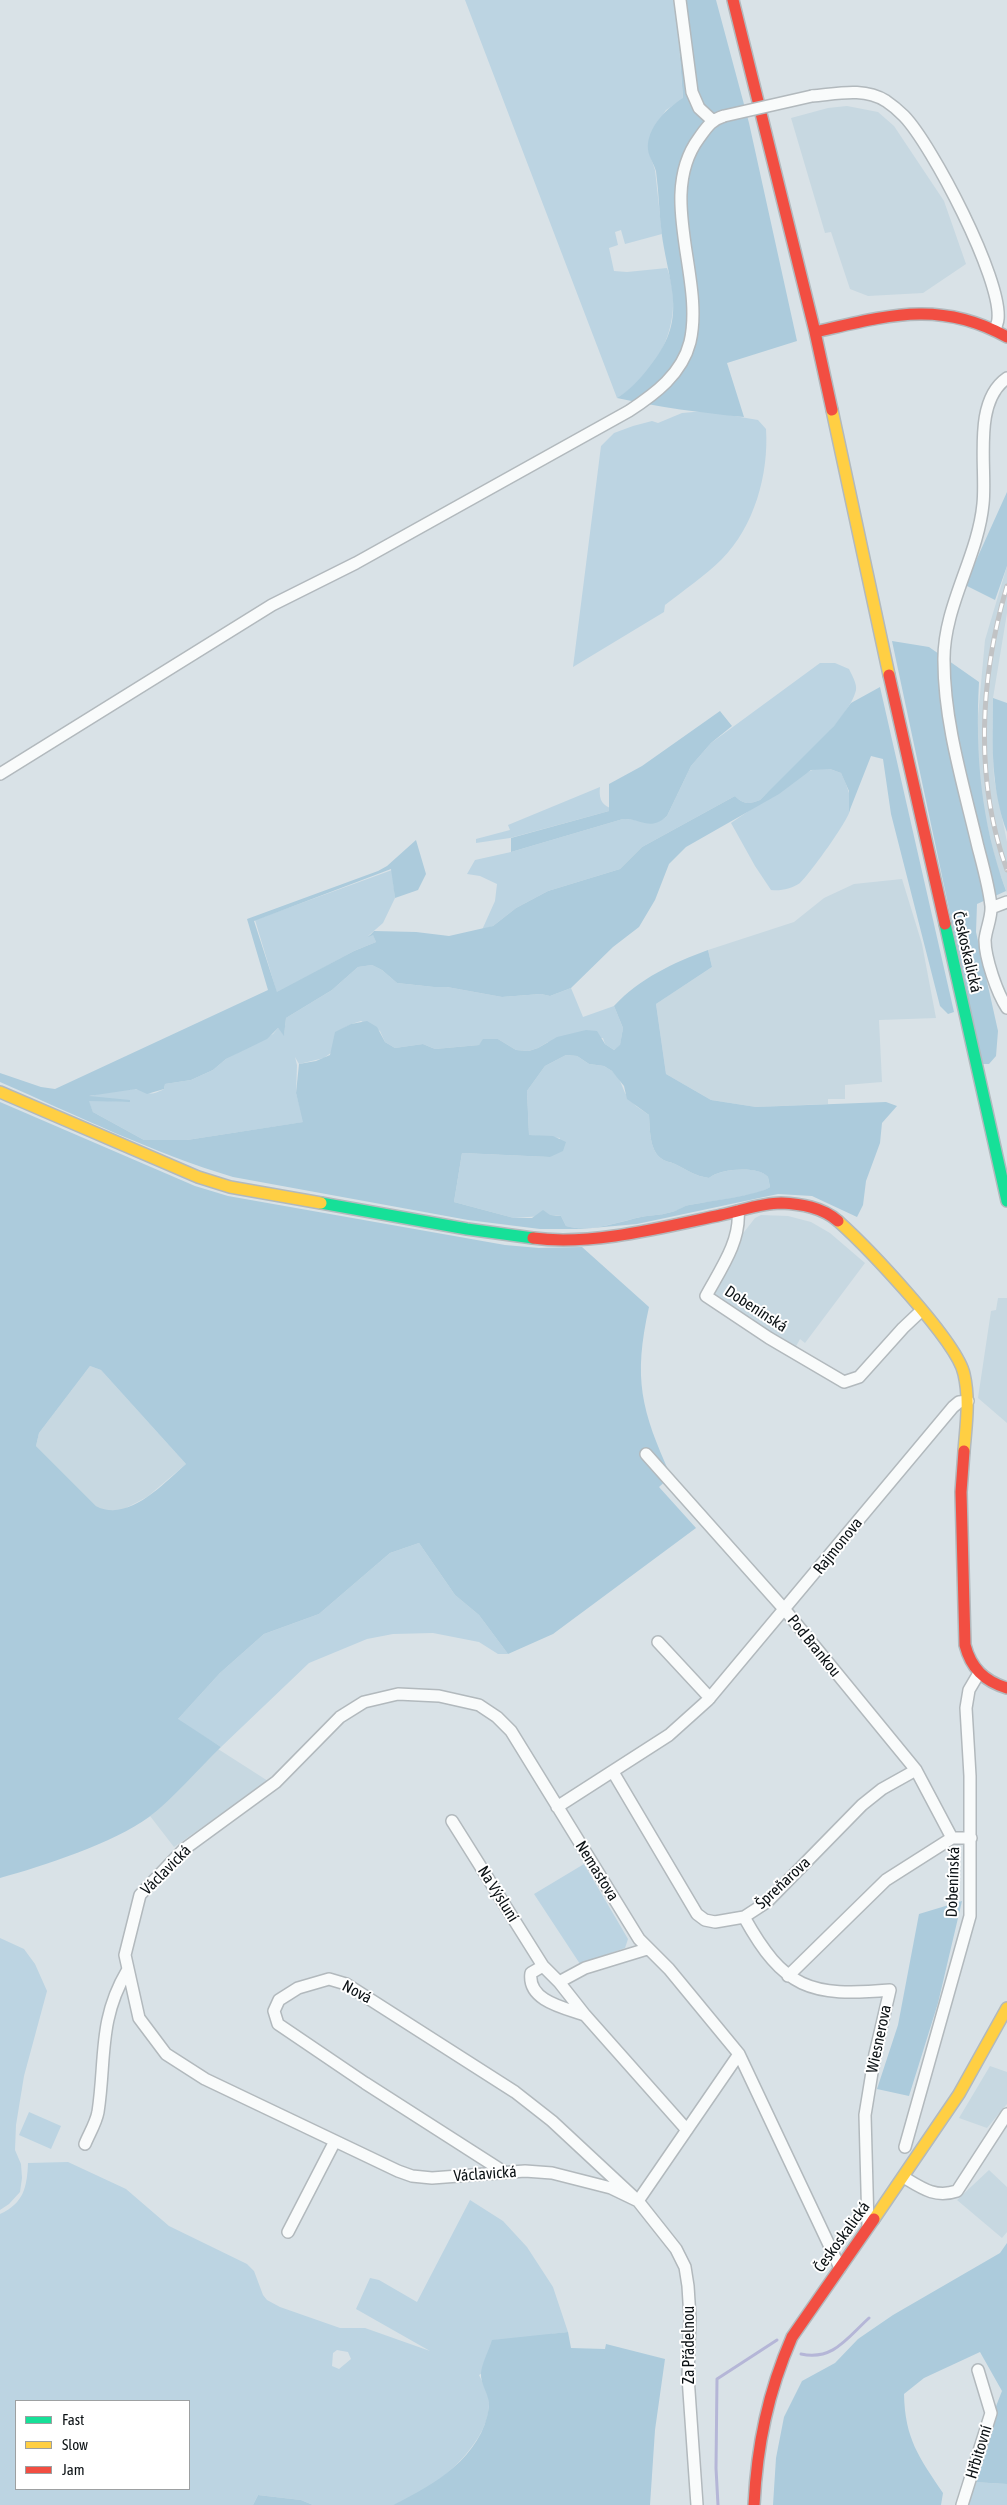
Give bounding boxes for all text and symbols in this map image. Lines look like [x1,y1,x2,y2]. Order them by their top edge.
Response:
street label: Českoskalická [948,910,986,994]
street label: Dobenínská [721,1282,791,1336]
street label: Rajmonova [809,1514,867,1578]
street label: Pod Brankou [783,1611,845,1681]
street label: Nemastova [571,1838,623,1904]
street label: Václavická [137,1841,195,1899]
street label: Dobenínská [942,1846,964,1918]
street label: Špreňarova [752,1853,814,1913]
street label: Na Výsluní [473,1862,523,1926]
street label: Nová [339,1976,375,2008]
street label: Wiesnerova [862,2003,896,2075]
street label: Václavická [453,2162,517,2186]
street label: Českoskalická [810,2198,874,2276]
street label: Za Přádelnou [679,2306,699,2384]
legend [15,2400,190,2490]
text: Fast [62,2411,84,2428]
street label: Hřbitovní [962,2423,996,2481]
text: Slow [62,2436,88,2453]
text: Jam [62,2461,85,2478]

